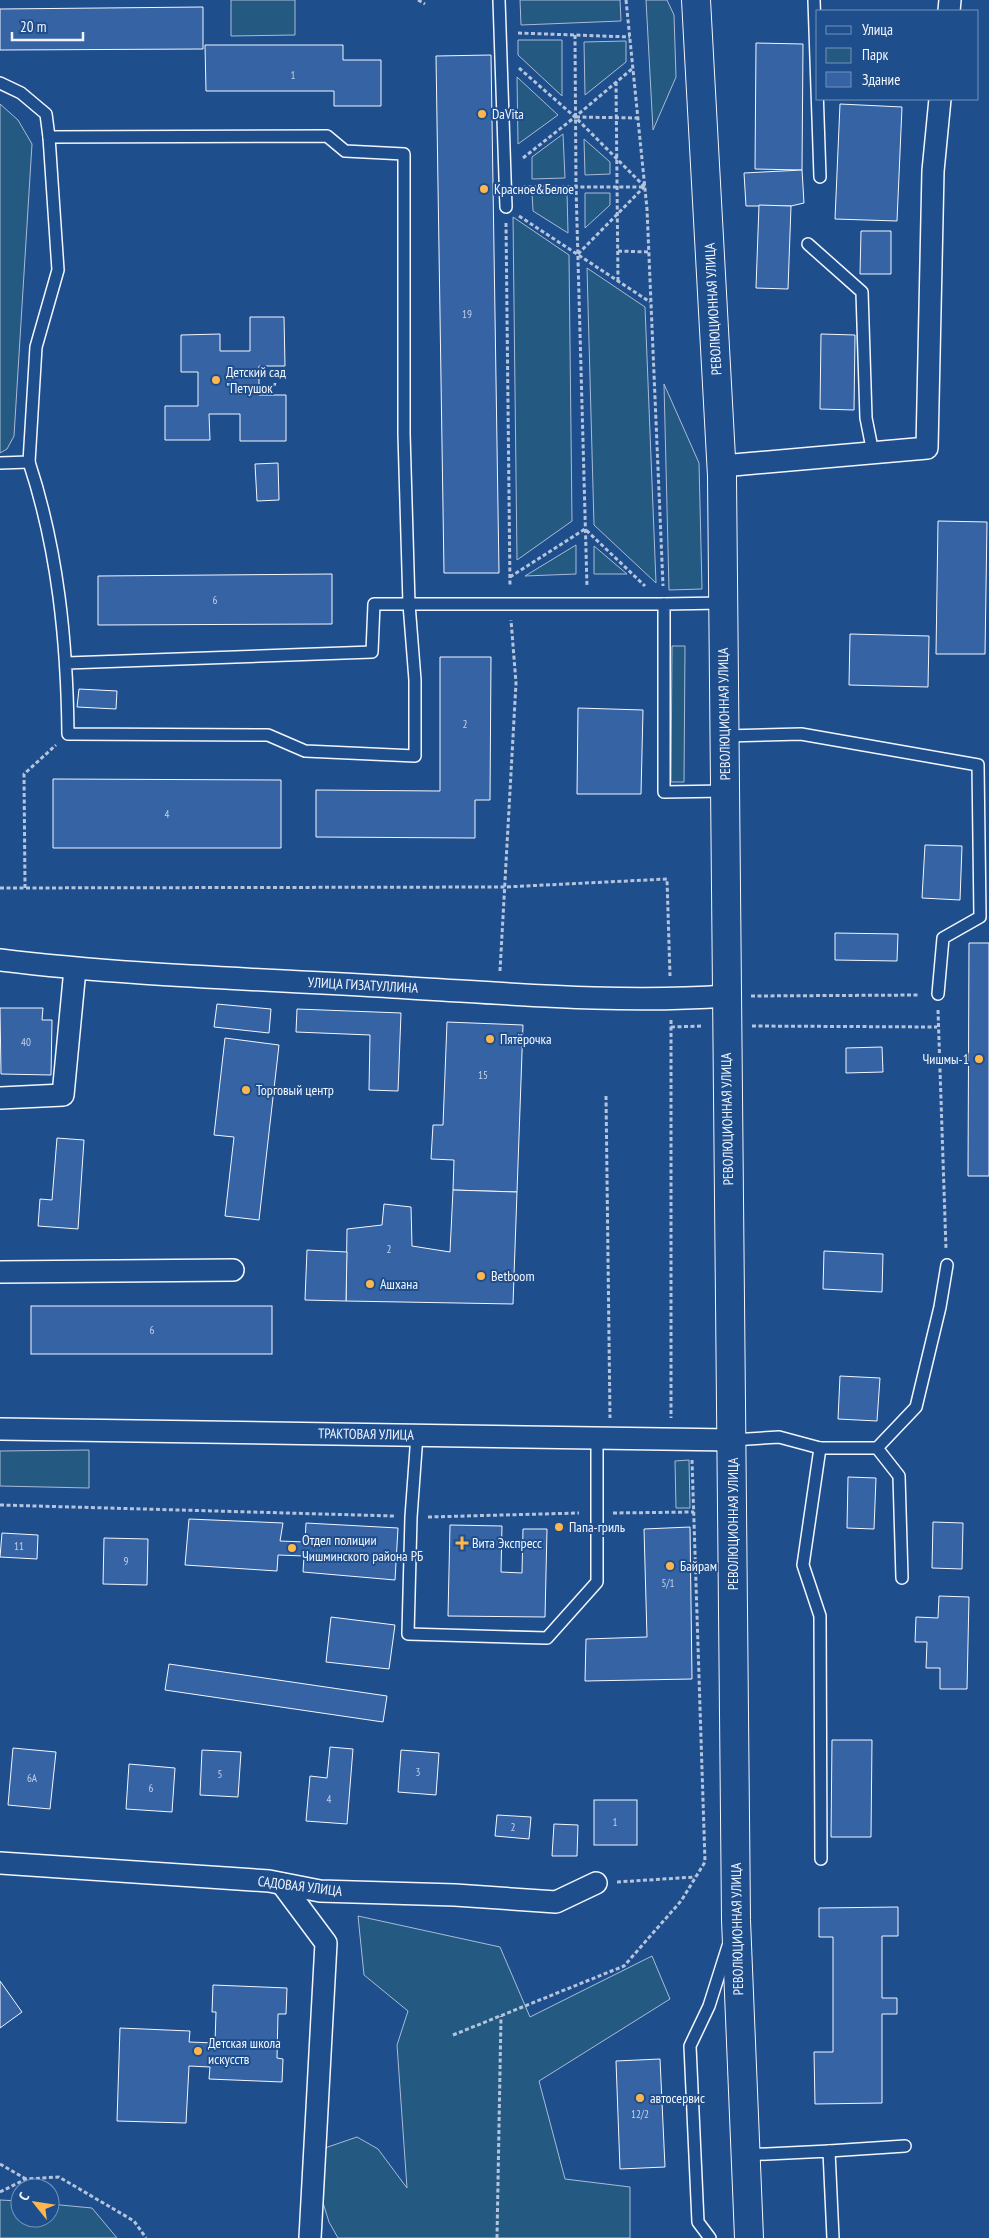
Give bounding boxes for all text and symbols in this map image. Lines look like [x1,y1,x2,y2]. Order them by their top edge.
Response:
scale bar [12,10,84,42]
legend [816,10,979,100]
text: 20 m [20,17,46,36]
text: Улица [862,20,893,39]
text: Парк [862,45,888,64]
house number: 1 [291,68,296,82]
text: Здание [862,70,900,89]
place label: DaVita [492,105,524,123]
marker: DaVita [476,108,488,120]
place label: Красное&Белое [494,180,574,198]
marker: Красное&Белое [478,183,490,195]
street label: РЕВОЛЮЦИОННАЯ УЛИЦА [701,242,725,376]
house number: 19 [462,307,472,321]
place label: Детский сад "Петушок" [226,363,286,397]
marker: Детский сад "Петушок" [210,374,222,386]
house number: 6 [213,593,218,607]
street label: РЕВОЛЮЦИОННАЯ УЛИЦА [714,647,734,780]
house number: 2 [463,717,468,731]
house number: 4 [165,807,170,821]
street label: УЛИЦА ГИЗАТУЛЛИНА [307,973,419,997]
place label: Пятёрочка [500,1030,552,1048]
marker: Пятёрочка [484,1033,496,1045]
house number: 40 [21,1035,31,1049]
place label: Чишмы-1 [923,1050,969,1068]
street label: РЕВОЛЮЦИОННАЯ УЛИЦА [717,1052,737,1185]
marker: Чишмы-1 [973,1053,985,1065]
house number: 15 [478,1068,488,1082]
place label: Торговый центр [256,1081,334,1099]
marker: Торговый центр [240,1084,252,1096]
house number: 2 [387,1242,392,1256]
place label: Betboom [491,1267,535,1285]
marker: Betboom [475,1270,487,1282]
place label: Ашхана [380,1275,418,1293]
marker: Ашхана [364,1278,376,1290]
house number: 6 [150,1323,155,1337]
street label: ТРАКТОВАЯ УЛИЦА [318,1424,415,1444]
street label: РЕВОЛЮЦИОННАЯ УЛИЦА [724,1457,742,1590]
place label: Папа-гриль [569,1518,625,1536]
marker: Папа-гриль [553,1521,565,1533]
place label: Отдел полиции Чишминского района РБ [302,1531,423,1565]
place label: Вита Экспресс [472,1534,542,1552]
marker: Вита Экспресс [456,1537,468,1549]
house number: 11 [14,1539,24,1553]
marker: Отдел полиции Чишминского района РБ [286,1542,298,1554]
house number: 9 [124,1554,129,1568]
place label: Байрам [680,1557,717,1575]
marker: Байрам [664,1560,676,1572]
house number: 5/1 [661,1576,675,1590]
house number: 3 [416,1765,421,1779]
house number: 5 [218,1767,223,1781]
house number: 6А [27,1771,38,1785]
house number: 6 [149,1781,154,1795]
house number: 4 [327,1792,332,1806]
house number: 1 [613,1815,618,1829]
house number: 2 [511,1820,516,1834]
street label: РЕВОЛЮЦИОННАЯ УЛИЦА [727,1862,747,1995]
street label: САДОВАЯ УЛИЦА [257,1872,344,1900]
place label: Детская школа искусств [208,2034,281,2068]
marker: Детская школа искусств [192,2045,204,2057]
place label: автосервис [650,2089,705,2107]
marker: автосервис [634,2092,646,2104]
house number: 12/2 [631,2107,649,2121]
north arrow [10,2178,60,2228]
text: С [14,2189,33,2204]

